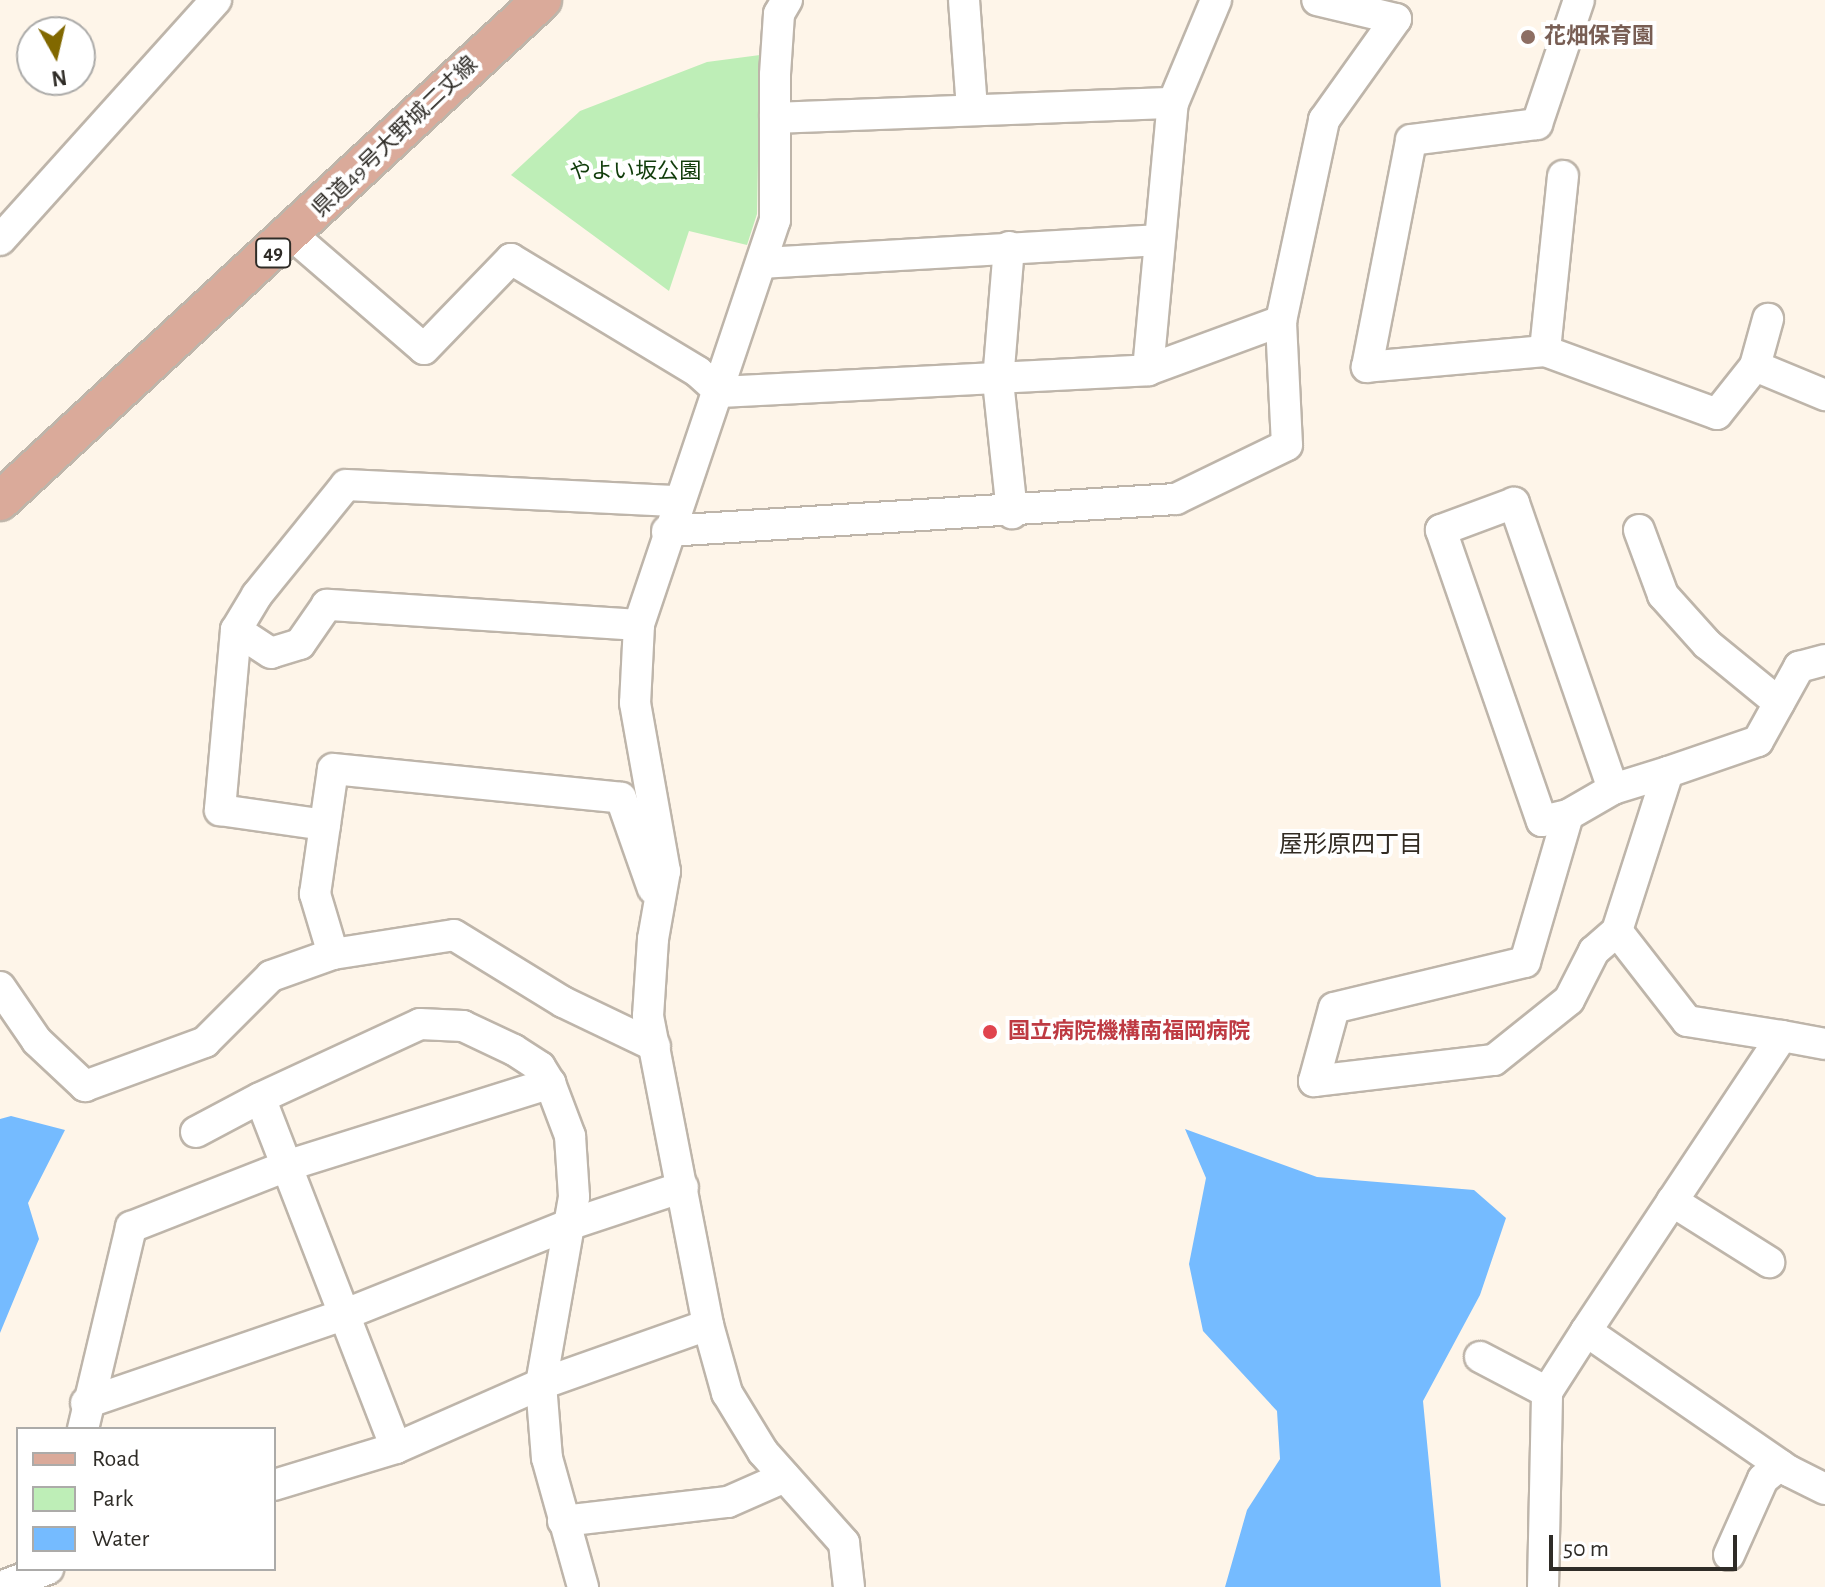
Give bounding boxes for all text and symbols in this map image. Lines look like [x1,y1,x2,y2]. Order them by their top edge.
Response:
north arrow [16,16,96,96]
place label: 花畑保育園 [1544,24,1654,50]
marker: 花畑保育園 [1519,28,1537,46]
street label: 県道49号大野城二丈線 [307,51,483,223]
text: N [50,66,68,90]
park label: やよい坂公園 [569,159,701,185]
road number: 49 [255,237,291,269]
district label: 屋形原四丁目 [1279,832,1423,860]
place label: 国立病院機構南福岡病院 [1008,1019,1250,1045]
marker: 国立病院機構南福岡病院 [979,1021,1001,1043]
legend [16,1427,276,1571]
text: Road [92,1447,140,1471]
text: Park [92,1487,133,1511]
scale bar [1553,1519,1741,1569]
text: Water [92,1527,149,1551]
text: 50 m [1563,1537,1609,1561]

